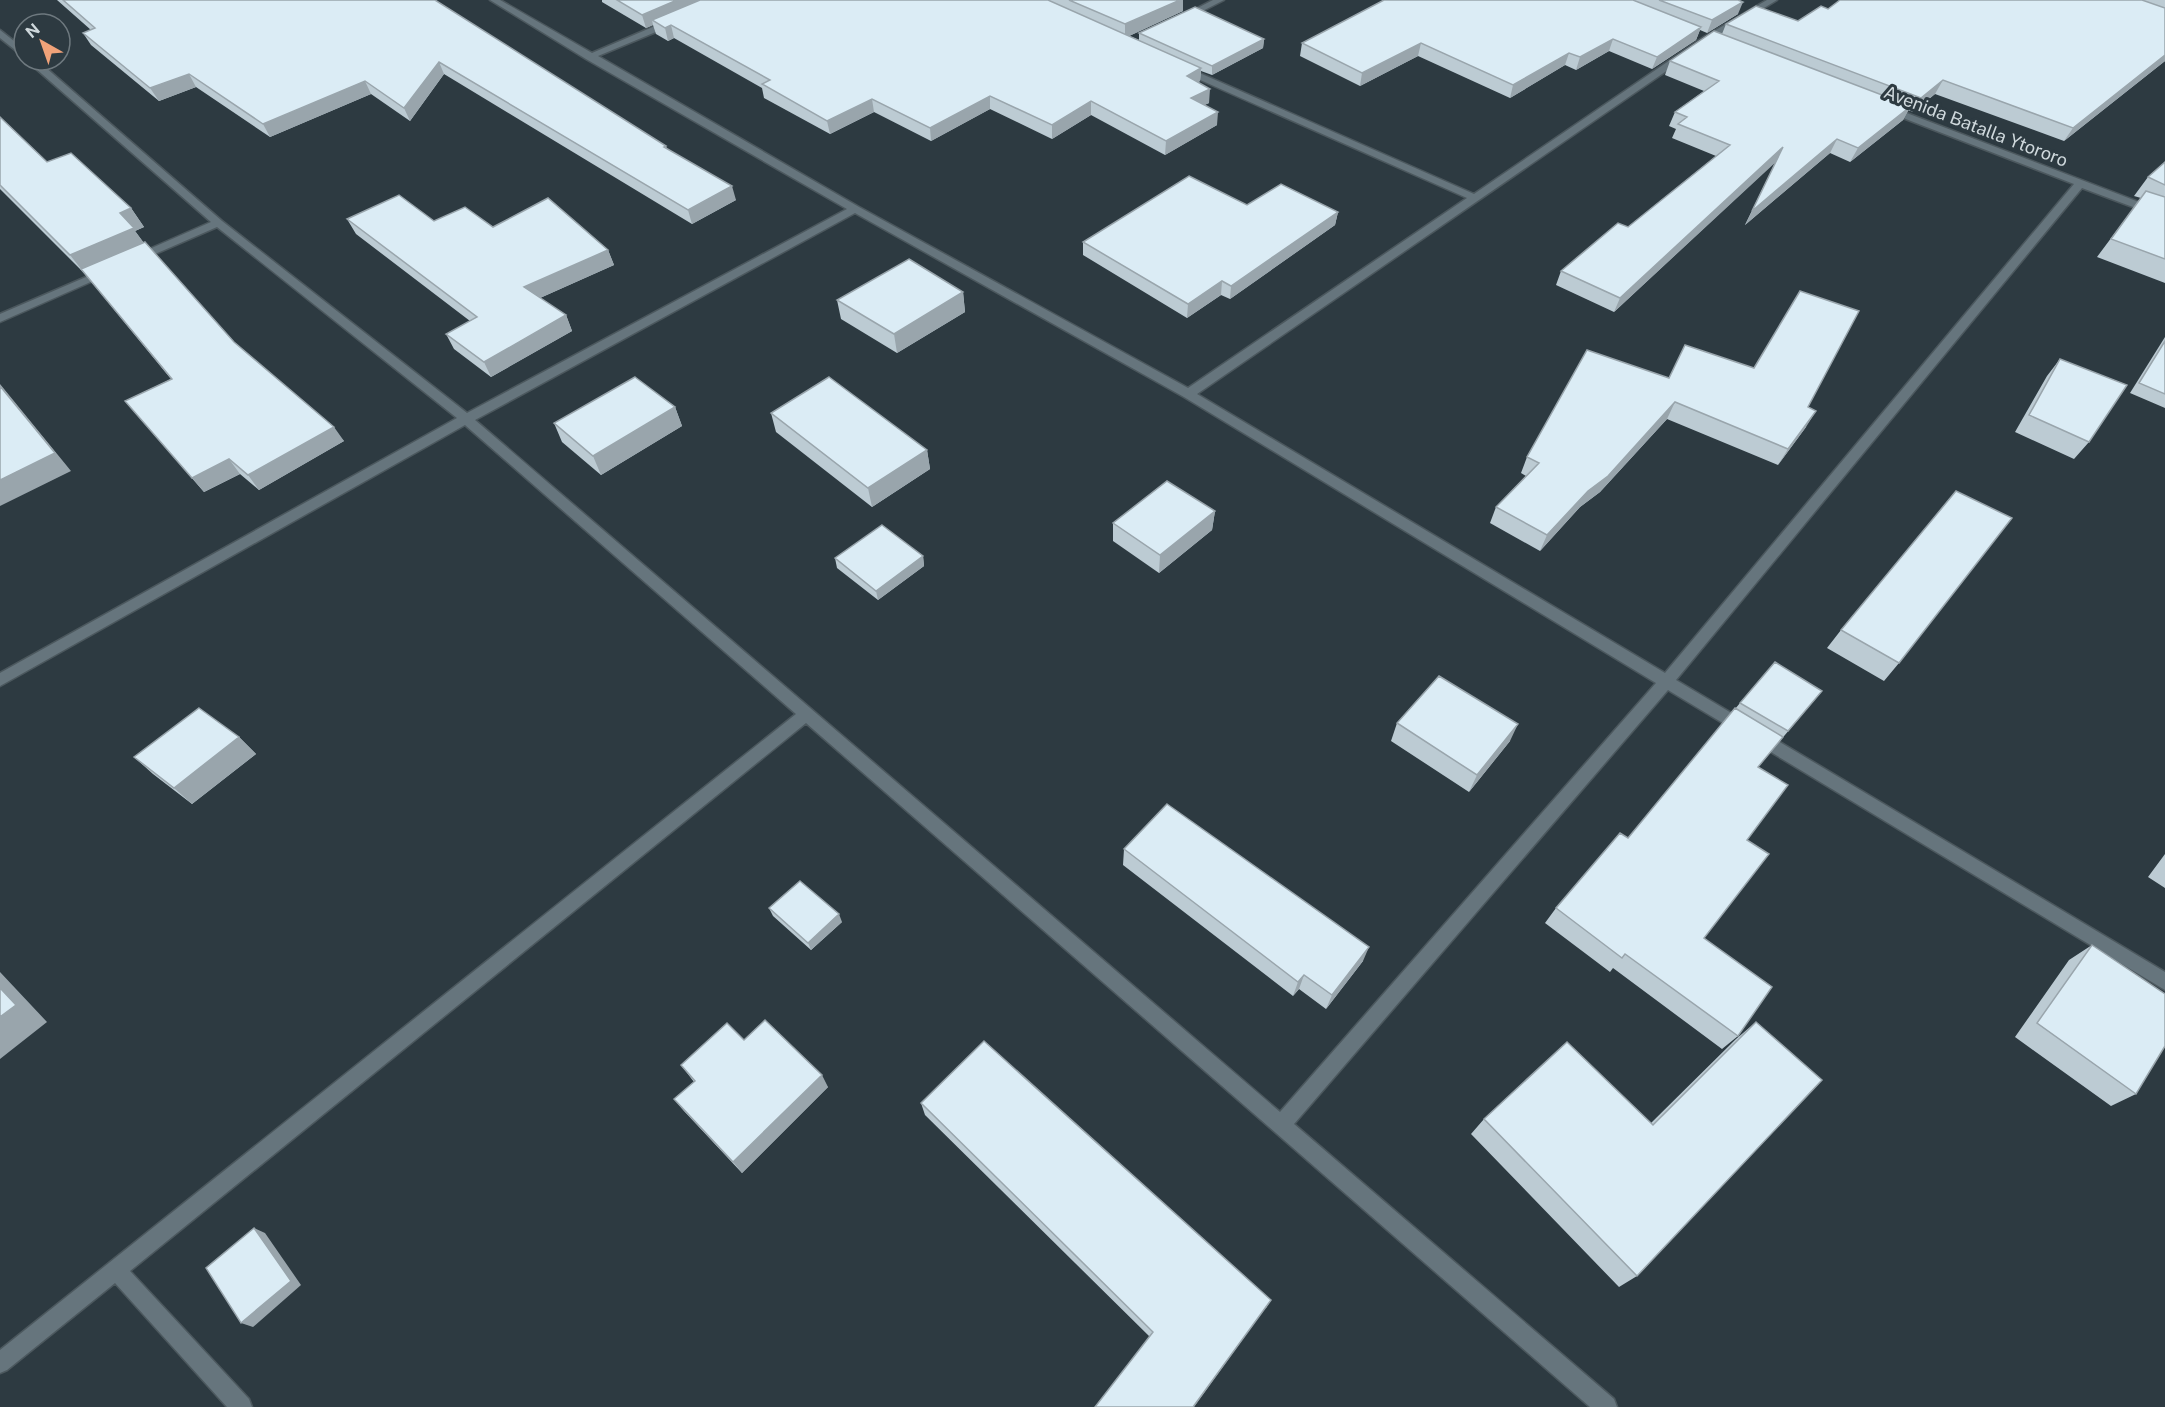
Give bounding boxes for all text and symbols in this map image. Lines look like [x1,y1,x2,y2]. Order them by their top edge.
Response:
north arrow [12,12,72,72]
text: N [22,20,44,42]
street label: Avenida Batalla Ytororo [1881,81,2071,171]

